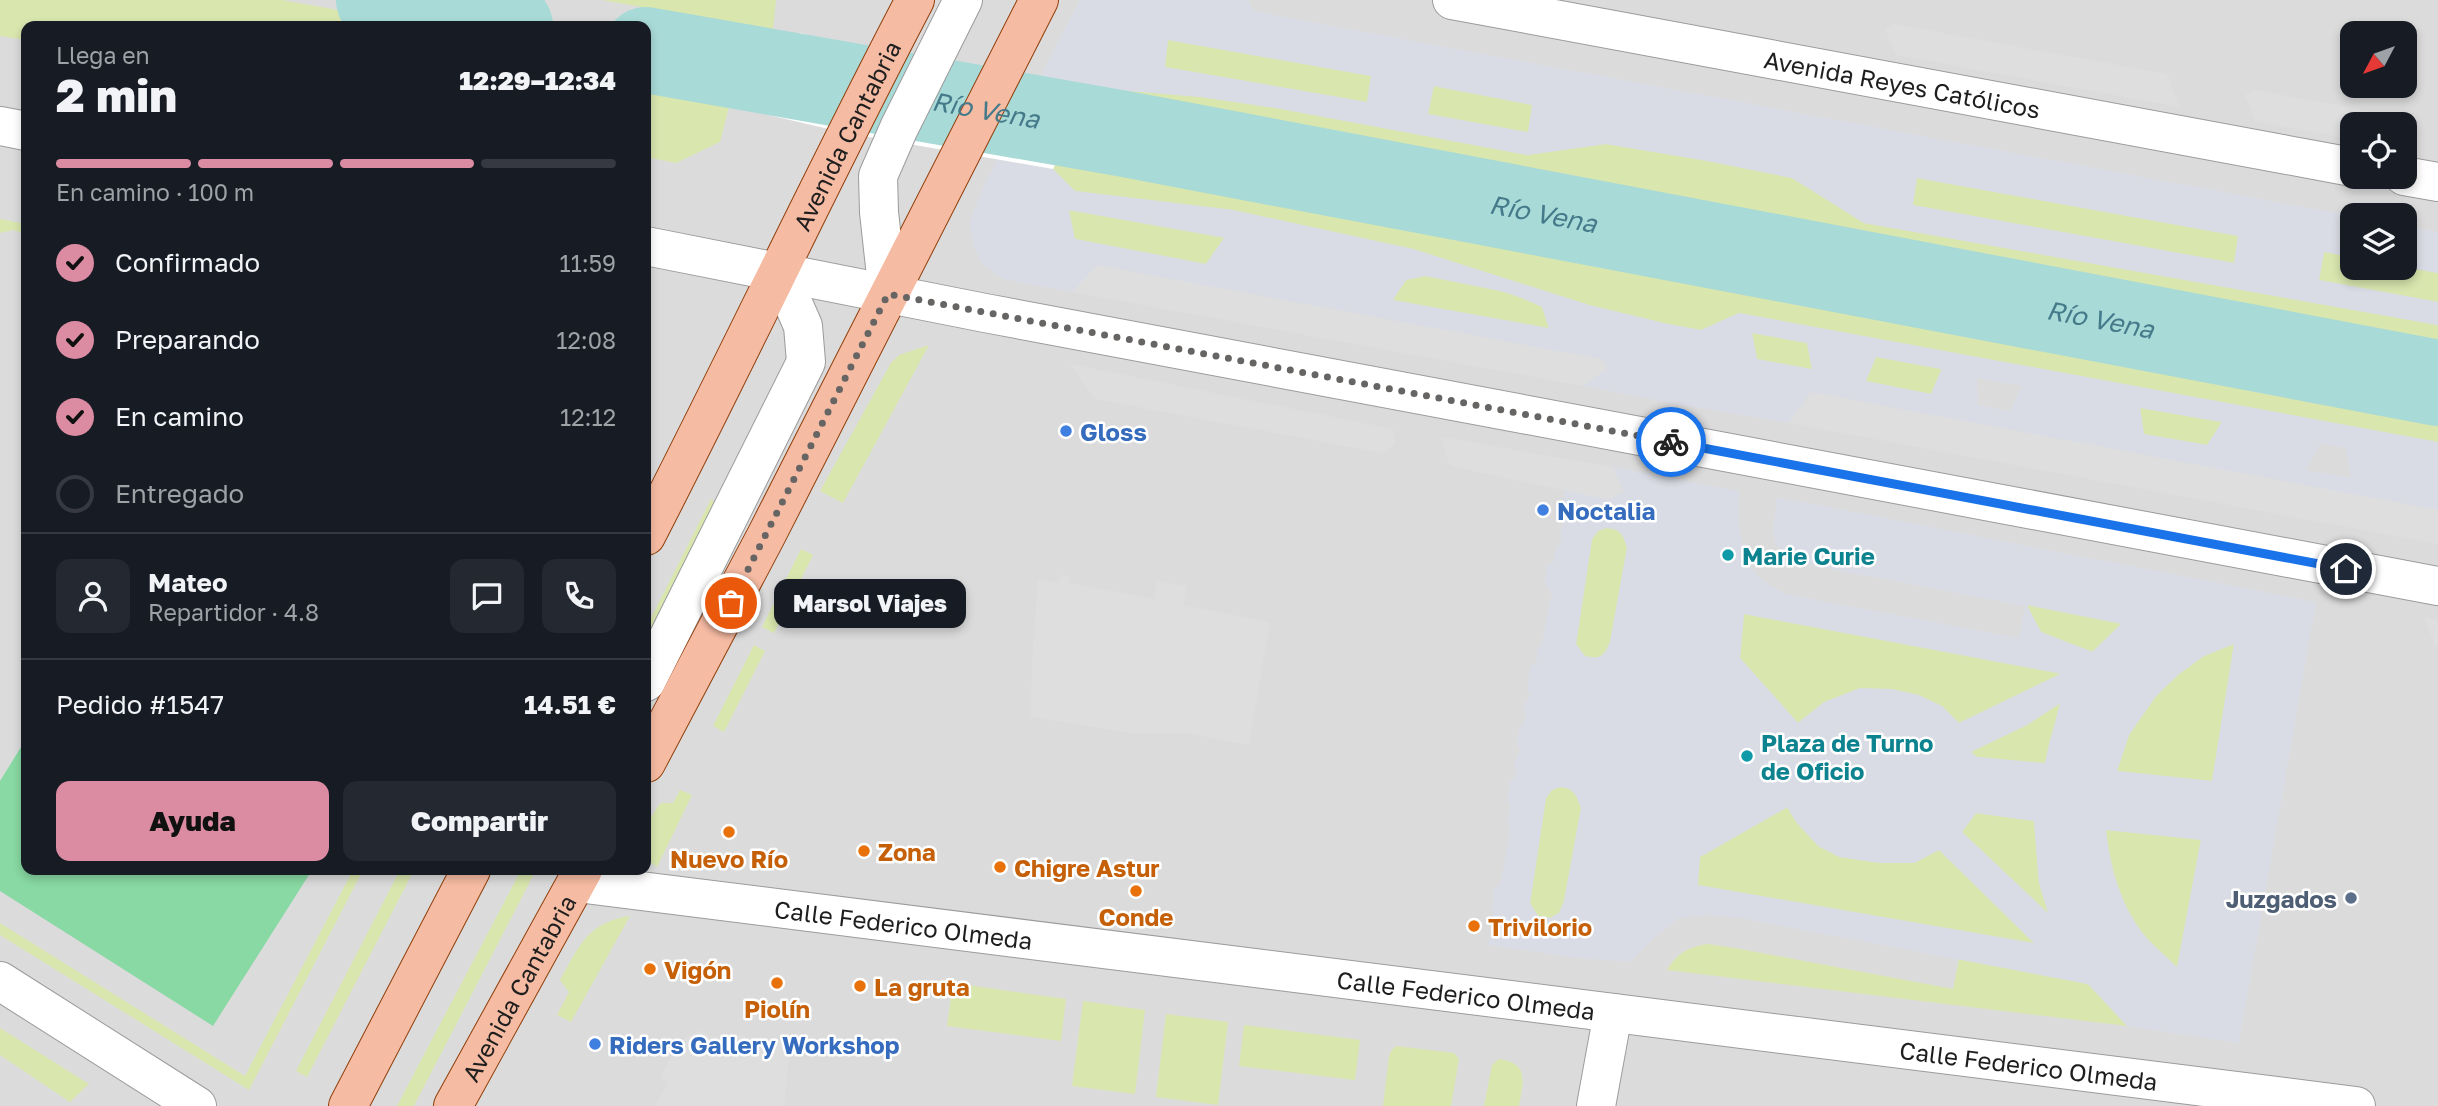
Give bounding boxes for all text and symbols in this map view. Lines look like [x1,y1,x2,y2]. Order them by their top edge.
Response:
north arrow [2340,21,2417,98]
map controls [2340,21,2417,280]
street label: Avenida Cantabria [786,35,906,235]
text: Llega en [56,41,150,69]
street label: Avenida Reyes Católicos [1762,44,2043,123]
text: 12:29–12:34 [459,65,616,96]
text: 2 min [56,67,177,122]
water label: Río Vena [930,85,1043,134]
button: locate [2340,112,2417,189]
text: En camino · 100 m [56,178,254,206]
water label: Río Vena [1487,188,1601,239]
button: layers [2340,203,2417,280]
icon: check [56,244,94,282]
text: Confirmado [115,247,260,278]
text: 11:59 [560,249,616,277]
water label: Río Vena [2044,294,2158,345]
icon: check [56,321,94,359]
text: Preparando [115,324,260,355]
text: 12:08 [556,326,616,354]
icon: check [56,398,94,436]
text: En camino [115,401,244,432]
text: 12:12 [560,403,616,431]
courier [1636,407,1706,477]
place label: Gloss [1080,417,1147,446]
marker: Gloss [1058,423,1074,439]
icon: bike [1652,423,1690,461]
text: Entregado [115,478,244,509]
place label: Noctalia [1557,496,1656,525]
marker: Noctalia [1535,502,1551,518]
pin [2316,539,2376,599]
place label: Marie Curie [1742,541,1875,570]
marker: Marie Curie [1720,547,1736,563]
icon: home [2327,550,2365,588]
button: person [56,559,130,633]
button: chat [450,559,524,633]
button: phone [542,559,616,633]
text: Mateo [148,567,228,598]
pin [701,573,761,633]
callout: Marsol Viajes [773,578,966,628]
icon: bag [712,584,750,622]
text: Marsol Viajes [793,589,947,617]
text: Repartidor · 4.8 [148,598,319,626]
text: Pedido #1547 [56,689,224,720]
text: 14.51 € [524,689,616,720]
place label: Plaza de Turno de Oficio [1761,728,1933,785]
marker: Plaza de Turno de Oficio [1739,748,1755,764]
button: Ayuda [56,781,329,861]
button: Compartir [343,781,616,861]
marker: Nuevo Río [721,824,737,840]
place label: Zona [878,837,936,866]
marker: Zona [856,843,872,859]
place label: Nuevo Río [670,844,788,873]
place label: Chigre Astur [1014,853,1160,882]
marker: Chigre Astur [992,859,1008,875]
marker: Conde [1128,883,1144,899]
place label: Juzgados [2226,884,2337,913]
street label: Avenida Cantabria [455,889,581,1086]
marker: Juzgados [2343,890,2359,906]
street label: Calle Federico Olmeda [773,893,1034,954]
place label: Conde [1099,902,1173,931]
place label: Trivilorio [1488,912,1592,941]
marker: Trivilorio [1466,918,1482,934]
place label: Vigón [664,955,731,984]
marker: Vigón [642,961,658,977]
street label: Calle Federico Olmeda [1335,964,1597,1025]
place label: La gruta [874,972,970,1001]
marker: Piolín [769,975,785,991]
marker: La gruta [852,978,868,994]
place label: Piolín [744,994,810,1023]
place label: Riders Gallery Workshop [609,1030,900,1059]
street label: Calle Federico Olmeda [1898,1034,2159,1096]
marker: Riders Gallery Workshop [587,1036,603,1052]

